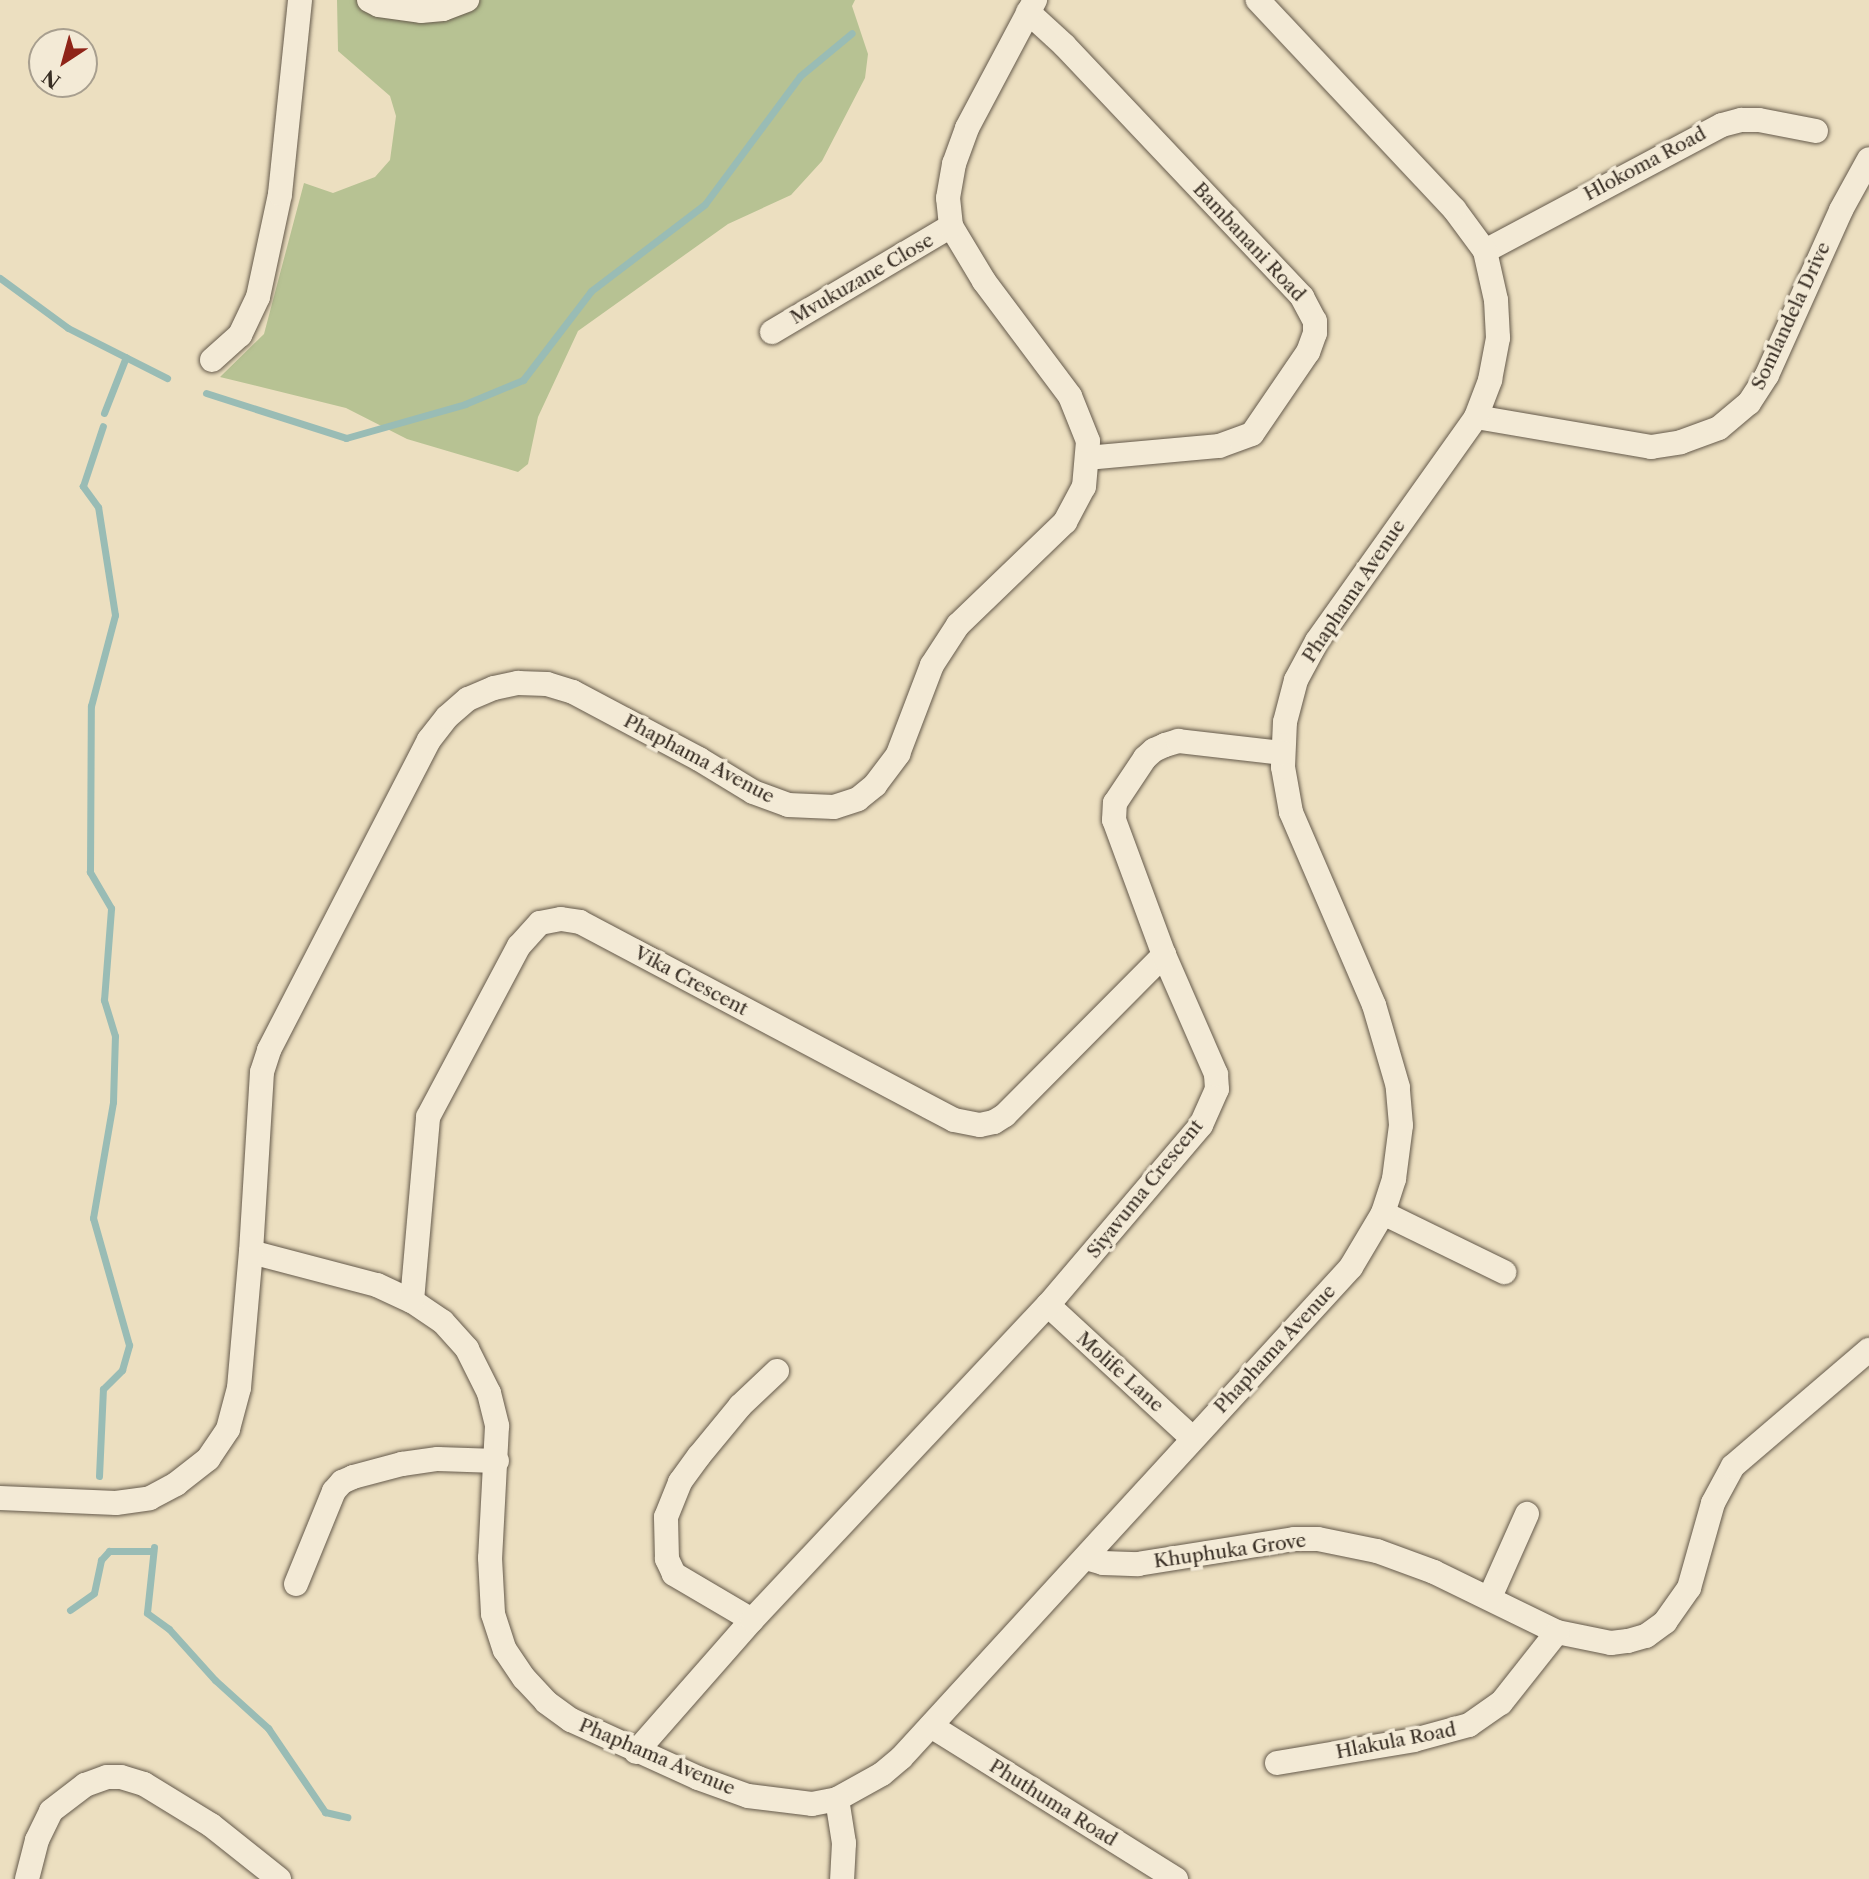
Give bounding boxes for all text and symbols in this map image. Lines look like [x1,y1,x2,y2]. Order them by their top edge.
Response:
north arrow [28,28,98,98]
text: N [38,65,65,93]
street label: Hlokoma Road [1580,122,1710,206]
street label: Bambanani Road [1188,178,1310,306]
street label: Mvukuzane Close [786,229,938,329]
street label: Somlandela Drive [1747,238,1835,394]
street label: Phaphama Avenue [1297,515,1411,667]
street label: Phaphama Avenue [619,709,779,809]
street label: Vika Crescent [630,941,752,1021]
street label: Siyavuma Crescent [1082,1115,1208,1263]
street label: Phaphama Avenue [1209,1280,1341,1418]
street label: Molife Lane [1072,1327,1168,1417]
street label: Khuphuka Grove [1152,1529,1308,1573]
street label: Phaphama Avenue [575,1714,739,1800]
street label: Hlakula Road [1334,1718,1458,1764]
street label: Phuthuma Road [985,1755,1121,1851]

